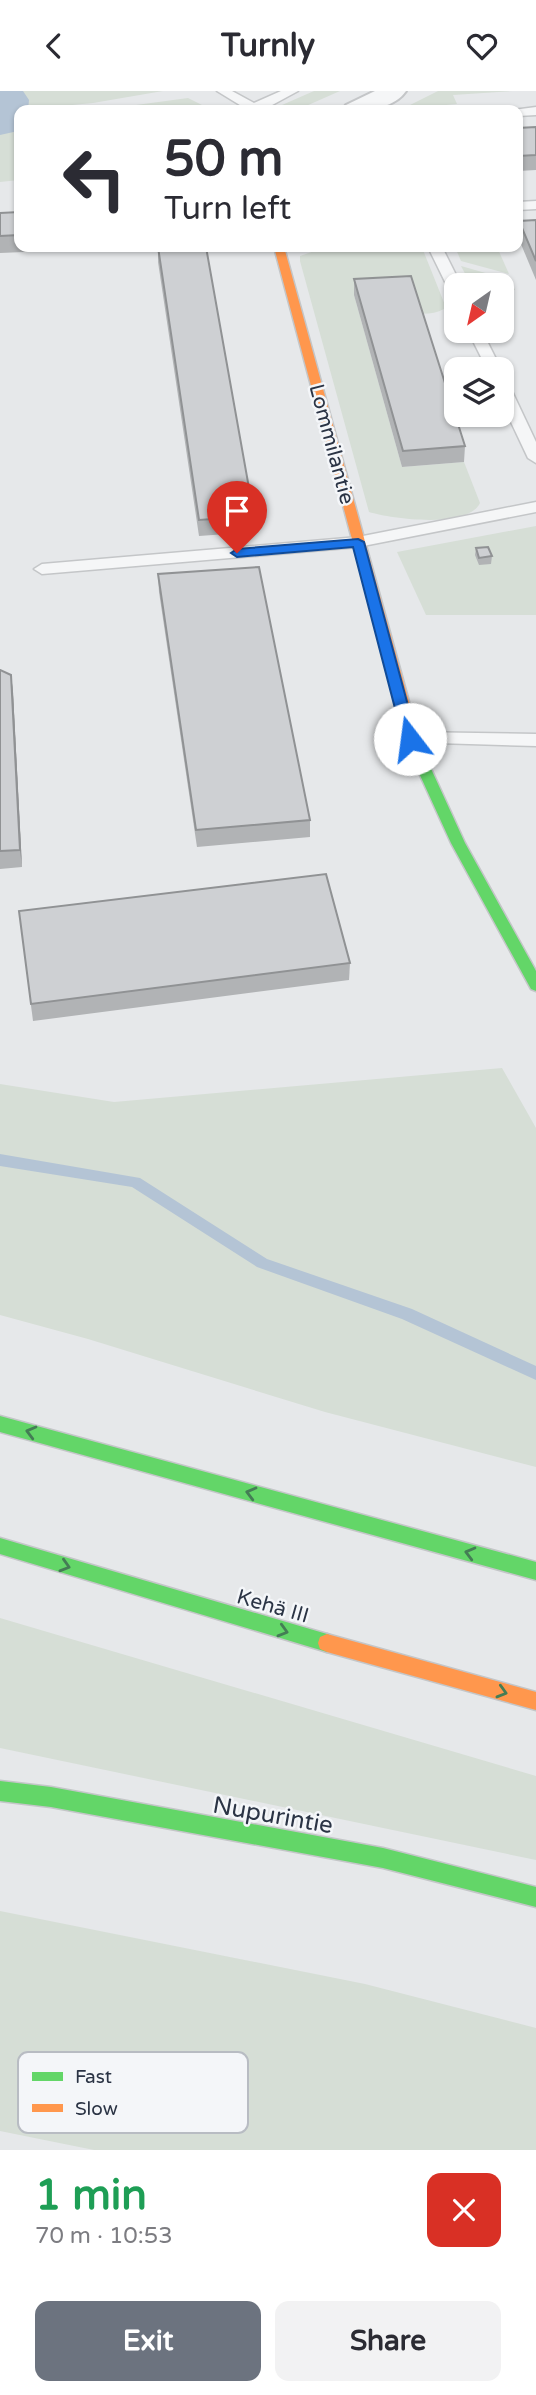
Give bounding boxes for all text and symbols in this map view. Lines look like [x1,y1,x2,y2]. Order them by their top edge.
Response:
icon: back [35,27,73,65]
text: Turnly [221,27,315,65]
icon: heart [463,27,501,65]
text: 50 m [164,130,283,189]
icon: left [49,133,140,224]
text: Turn left [164,190,291,228]
north arrow [444,273,514,343]
map controls [444,273,514,427]
button: layers [444,357,514,427]
street label: Lommilantie [303,381,360,507]
pin [207,481,267,553]
icon: arrive [218,492,256,530]
position arrow [373,702,447,776]
one-way arrow [26,1426,38,1440]
one-way arrow [245,1486,257,1501]
one-way arrow [464,1547,476,1561]
one-way arrow [59,1557,71,1572]
street label: Kehä III [234,1584,312,1629]
one-way arrow [277,1622,289,1637]
one-way arrow [496,1683,508,1698]
street label: Nupurintie [211,1791,335,1840]
legend [18,2052,248,2133]
text: Fast [75,2066,112,2088]
text: Slow [75,2098,118,2120]
text: 1 min [35,2170,147,2221]
button: close [427,2173,501,2247]
text: 70 m · 10:53 [35,2222,173,2250]
button: Exit [35,2301,261,2381]
button: Share [275,2301,501,2381]

